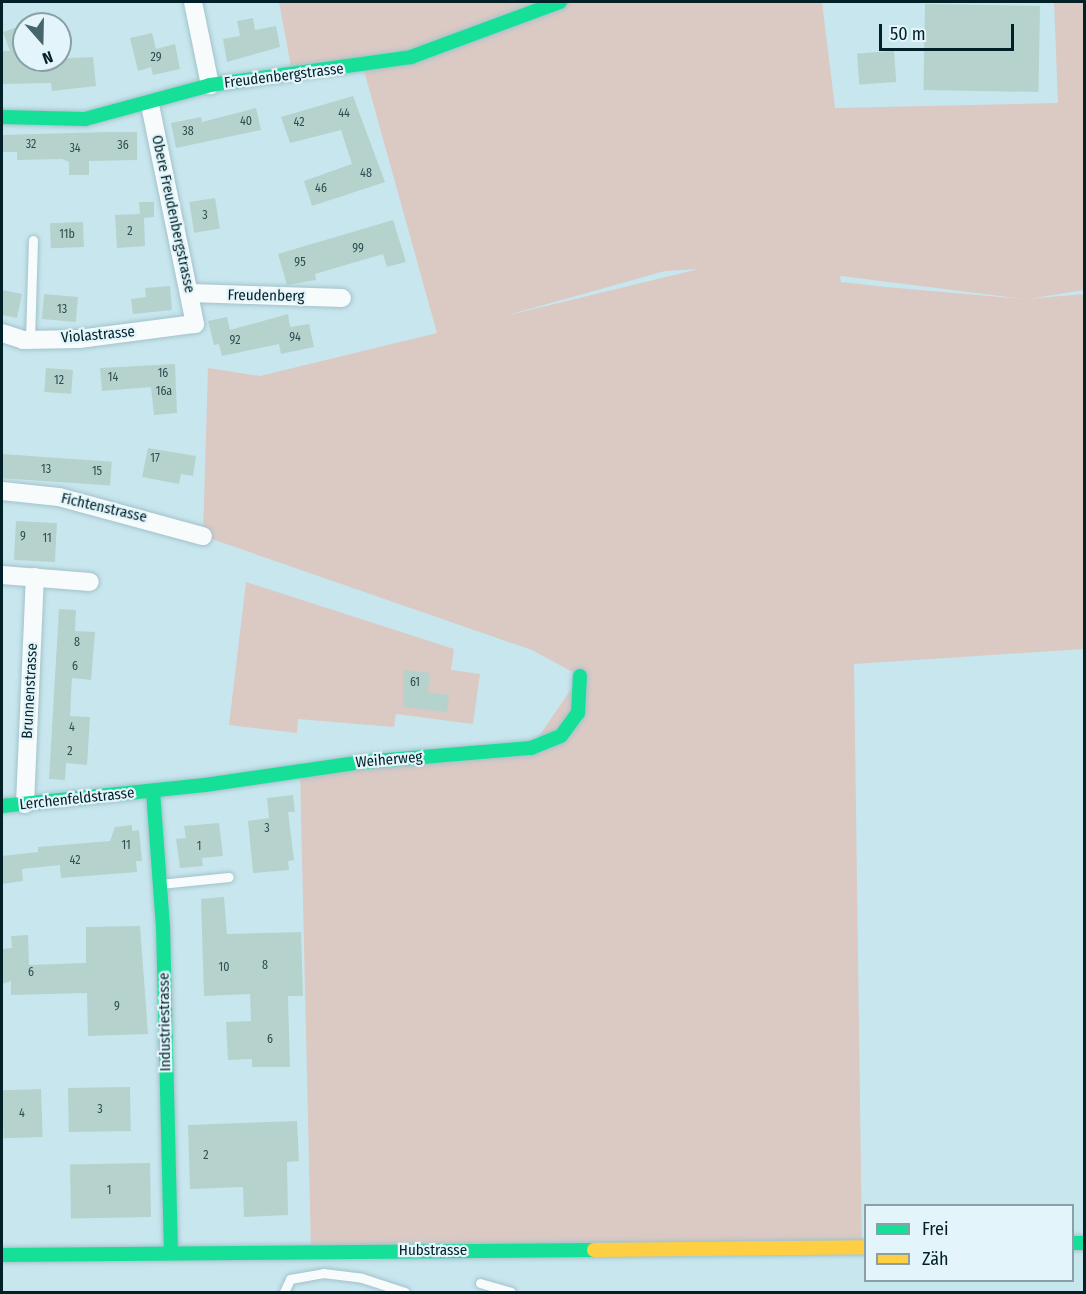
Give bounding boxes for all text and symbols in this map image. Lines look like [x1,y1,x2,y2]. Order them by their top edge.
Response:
north arrow [12,12,72,72]
scale bar [882,12,1017,50]
text: 50 m [890,23,926,45]
text: N [40,47,55,68]
house number: 29 [150,51,162,65]
street label: Freudenbergstrasse [223,60,345,92]
house number: 44 [338,107,350,121]
house number: 40 [240,115,252,129]
house number: 42 [294,116,304,130]
house number: 38 [182,125,194,139]
street label: Obere Freudenbergstrasse [147,133,199,295]
house number: 32 [26,138,36,152]
house number: 36 [117,139,129,153]
house number: 34 [69,142,81,156]
house number: 48 [360,167,372,181]
house number: 46 [315,182,327,196]
house number: 3 [202,209,208,223]
house number: 2 [127,225,133,239]
house number: 11b [59,228,75,242]
house number: 99 [352,242,364,256]
house number: 95 [294,256,306,270]
street label: Freudenberg [227,286,305,306]
house number: 13 [57,303,67,317]
street label: Violastrasse [60,323,136,347]
house number: 94 [289,331,301,345]
house number: 92 [230,334,240,348]
house number: 16 [158,367,168,381]
house number: 14 [108,371,118,385]
house number: 12 [54,374,64,388]
house number: 16a [156,385,172,399]
house number: 17 [150,452,160,466]
house number: 13 [41,463,51,477]
house number: 15 [92,465,102,479]
street label: Fichtenstrasse [59,489,149,527]
house number: 9 [20,530,26,544]
house number: 11 [42,532,52,546]
house number: 8 [74,636,80,650]
street label: Brunnenstrasse [19,643,41,739]
house number: 6 [72,660,78,674]
house number: 61 [410,676,420,690]
house number: 4 [69,721,75,735]
house number: 2 [67,745,73,759]
street label: Weiherweg [355,748,423,772]
street label: Lerchenfeldstrasse [19,784,135,814]
house number: 3 [264,822,270,836]
house number: 11 [121,839,131,853]
house number: 1 [197,840,201,854]
house number: 42 [70,854,80,868]
house number: 8 [262,959,268,973]
house number: 10 [219,961,229,975]
house number: 6 [28,966,34,980]
street label: Industriestrasse [155,972,175,1072]
house number: 9 [114,1000,120,1014]
house number: 6 [267,1033,273,1047]
house number: 3 [97,1103,103,1117]
house number: 4 [19,1107,25,1121]
house number: 2 [203,1149,209,1163]
house number: 1 [107,1184,111,1198]
legend [864,1204,1074,1282]
text: Frei [922,1218,948,1240]
street label: Hubstrasse [399,1242,467,1260]
text: Zäh [922,1248,949,1270]

